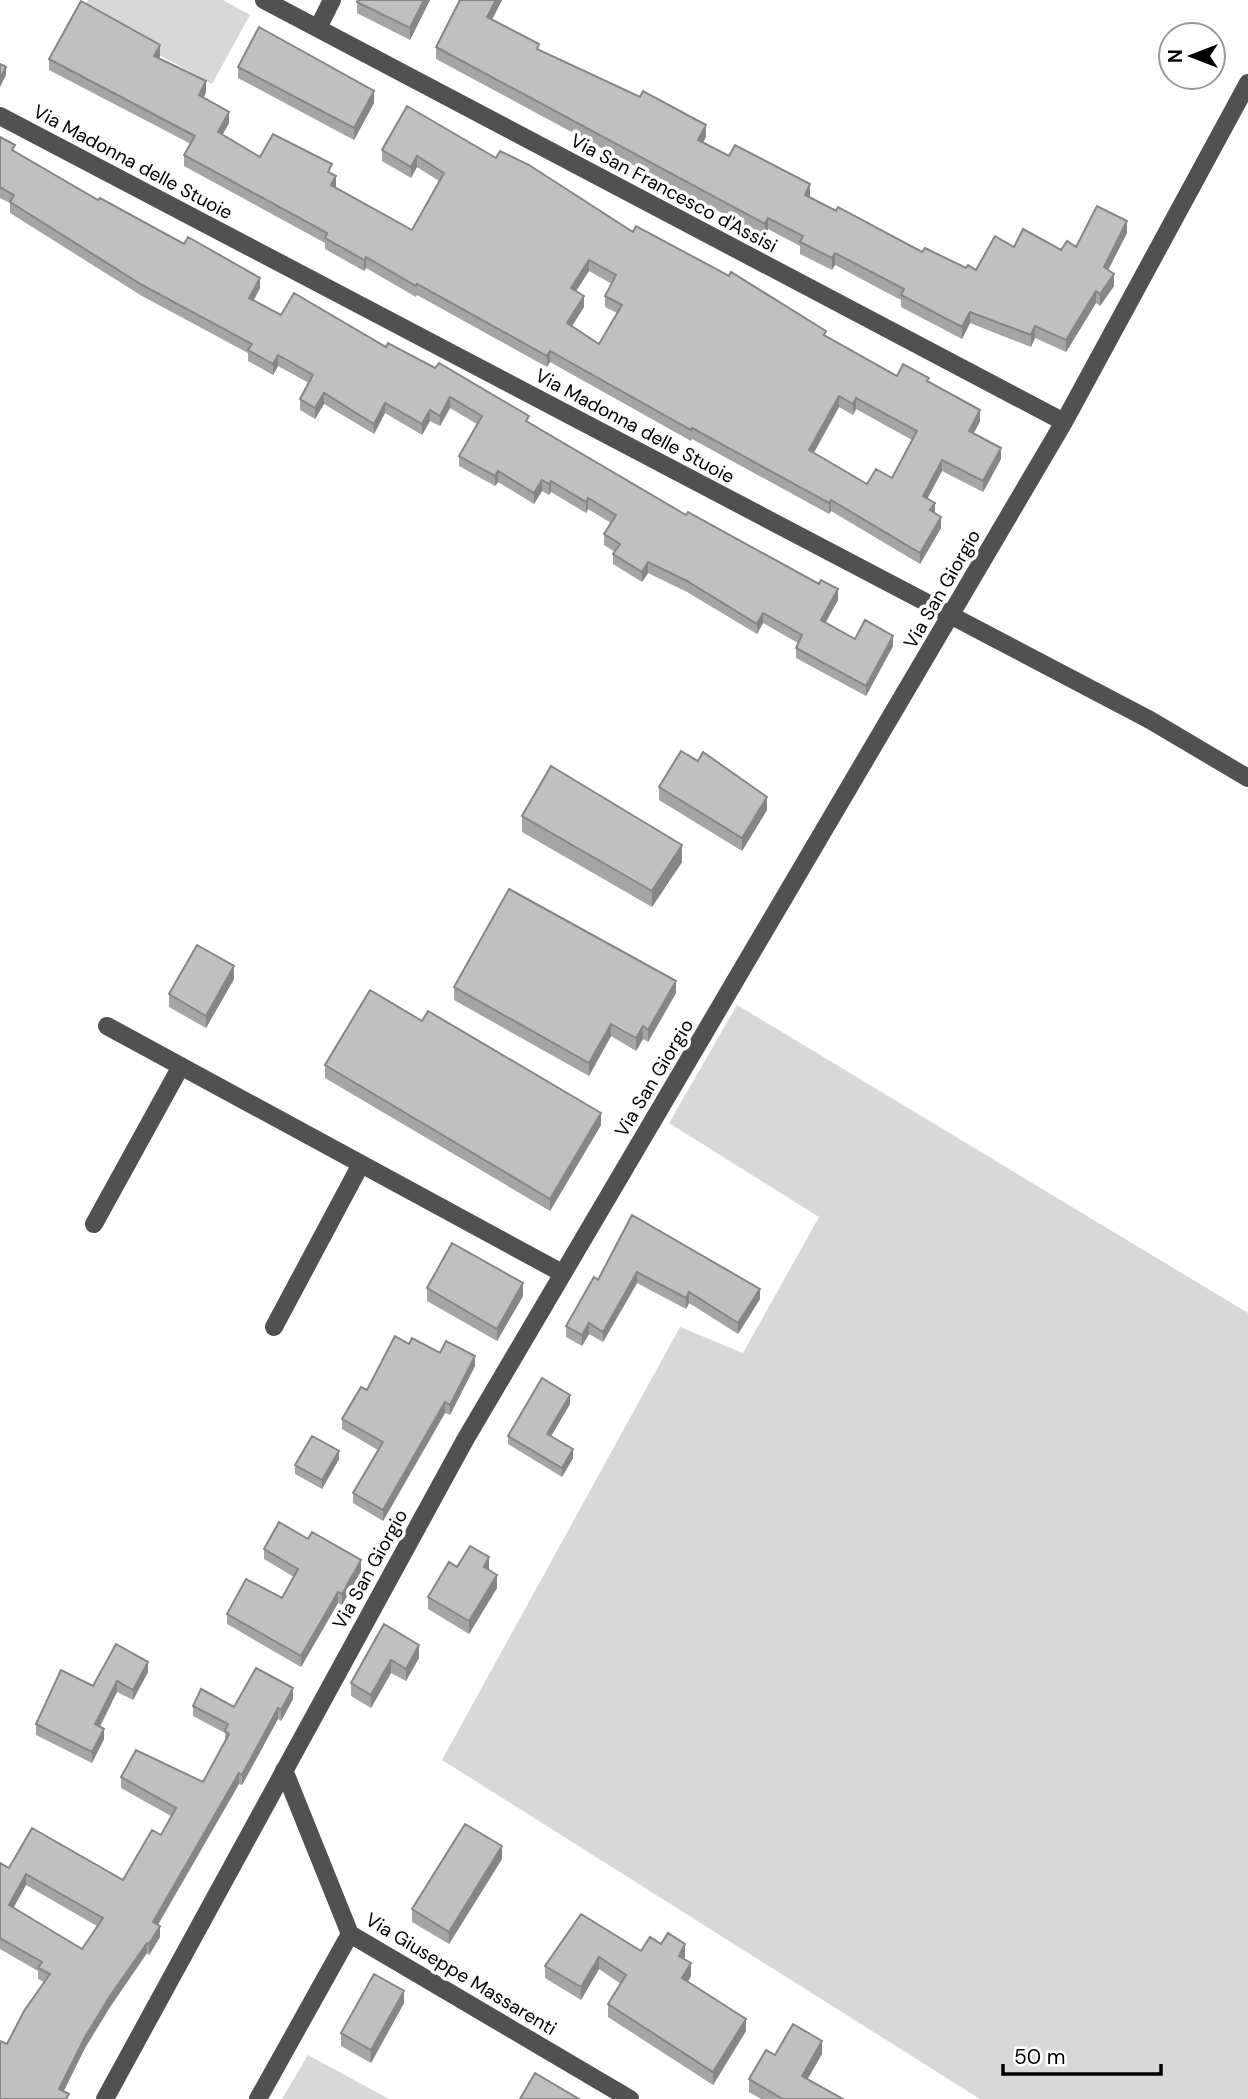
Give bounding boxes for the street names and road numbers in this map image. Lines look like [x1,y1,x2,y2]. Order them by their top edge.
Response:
street label: Via Madonna delle Stuoie [29,99,237,225]
street label: Via San Francesco d'Assisi [566,128,782,258]
street label: Via Madonna delle Stuoie [531,363,739,489]
street label: Via San Giorgio [898,525,986,653]
street label: Via San Giorgio [609,1014,699,1142]
street label: Via San Giorgio [327,1505,413,1633]
street label: Via Giuseppe Massarenti [361,1907,561,2041]

